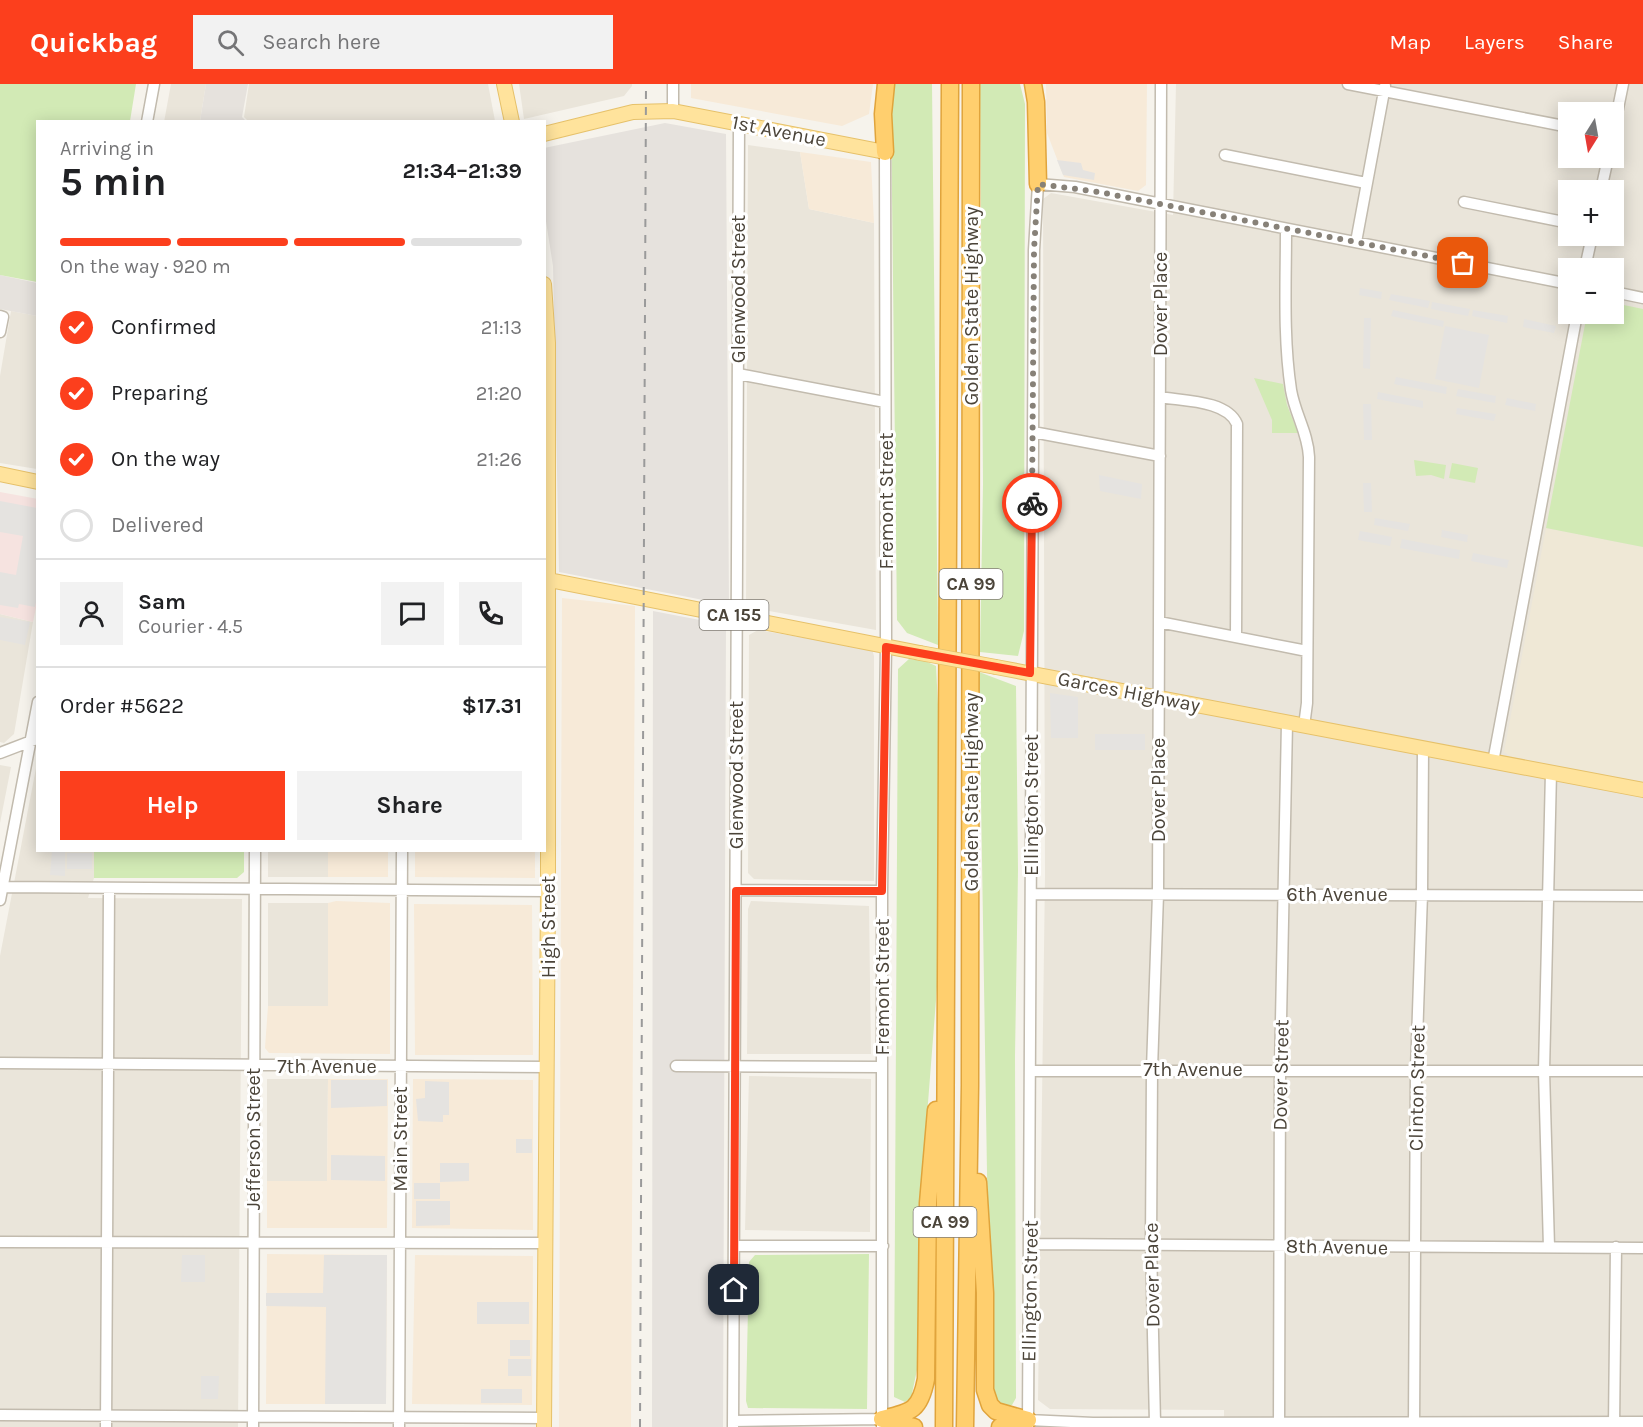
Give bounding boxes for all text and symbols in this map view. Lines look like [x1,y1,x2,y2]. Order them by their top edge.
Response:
search box [193,15,613,69]
text: Quickbag [30,26,157,59]
icon: search [214,26,247,59]
text: Search here [262,29,381,55]
text: Map [1389,30,1431,54]
text: Layers [1464,30,1525,54]
text: Share [1558,30,1613,54]
north arrow [1558,102,1624,168]
map controls [1558,102,1624,324]
street label: 1st Avenue [730,111,828,151]
text: Arriving in [60,137,154,160]
text: 21:34–21:39 [402,158,522,184]
text: 5 min [60,159,167,205]
button: + [1558,180,1624,246]
street label: Golden State Highway [960,206,983,406]
street label: Glenwood Street [727,214,750,363]
pin [1437,237,1488,288]
icon: bag [1446,246,1479,279]
street label: Dover Place [1149,252,1172,356]
text: On the way · 920 m [60,255,231,278]
button: − [1558,258,1624,324]
icon: check [60,311,93,344]
text: Confirmed [111,314,217,340]
text: 21:13 [481,316,522,339]
icon: check [60,377,93,410]
text: Preparing [111,380,208,406]
text: 21:20 [476,382,522,405]
street label: Fremont Street [875,432,898,569]
icon: check [60,443,93,476]
text: On the way [111,446,220,472]
text: 21:26 [476,448,522,471]
courier [1002,473,1062,533]
icon: bike [1016,487,1049,520]
text: Delivered [111,512,204,538]
road number: CA 99 [940,569,1002,599]
button: person [60,582,123,645]
button: chat [381,582,444,645]
button: phone [459,582,522,645]
text: Sam [138,589,186,615]
road number: CA 155 [700,600,768,630]
text: Courier · 4.5 [138,615,243,638]
street label: Garces Highway [1056,667,1202,717]
street label: Golden State Highway [960,692,983,892]
text: Order #5622 [60,693,184,719]
text: $17.31 [462,693,522,719]
street label: Glenwood Street [725,700,748,849]
street label: Ellington Street [1020,734,1043,876]
street label: Dover Place [1147,738,1170,842]
button: Help [60,771,285,840]
button: Share [297,771,522,840]
street label: High Street [537,875,560,978]
street label: 6th Avenue [1286,883,1388,906]
street label: Fremont Street [871,918,894,1055]
street label: Dover Street [1269,1019,1293,1131]
street label: Clinton Street [1404,1024,1430,1151]
street label: 7th Avenue [277,1055,377,1078]
street label: 7th Avenue [1143,1058,1243,1081]
street label: Jefferson Street [242,1067,265,1210]
street label: Main Street [389,1086,412,1192]
road number: CA 99 [914,1207,976,1237]
street label: Ellington Street [1017,1219,1043,1362]
street label: Dover Place [1140,1222,1164,1328]
street label: 8th Avenue [1286,1235,1388,1259]
pin [708,1264,759,1315]
icon: home [717,1273,750,1306]

